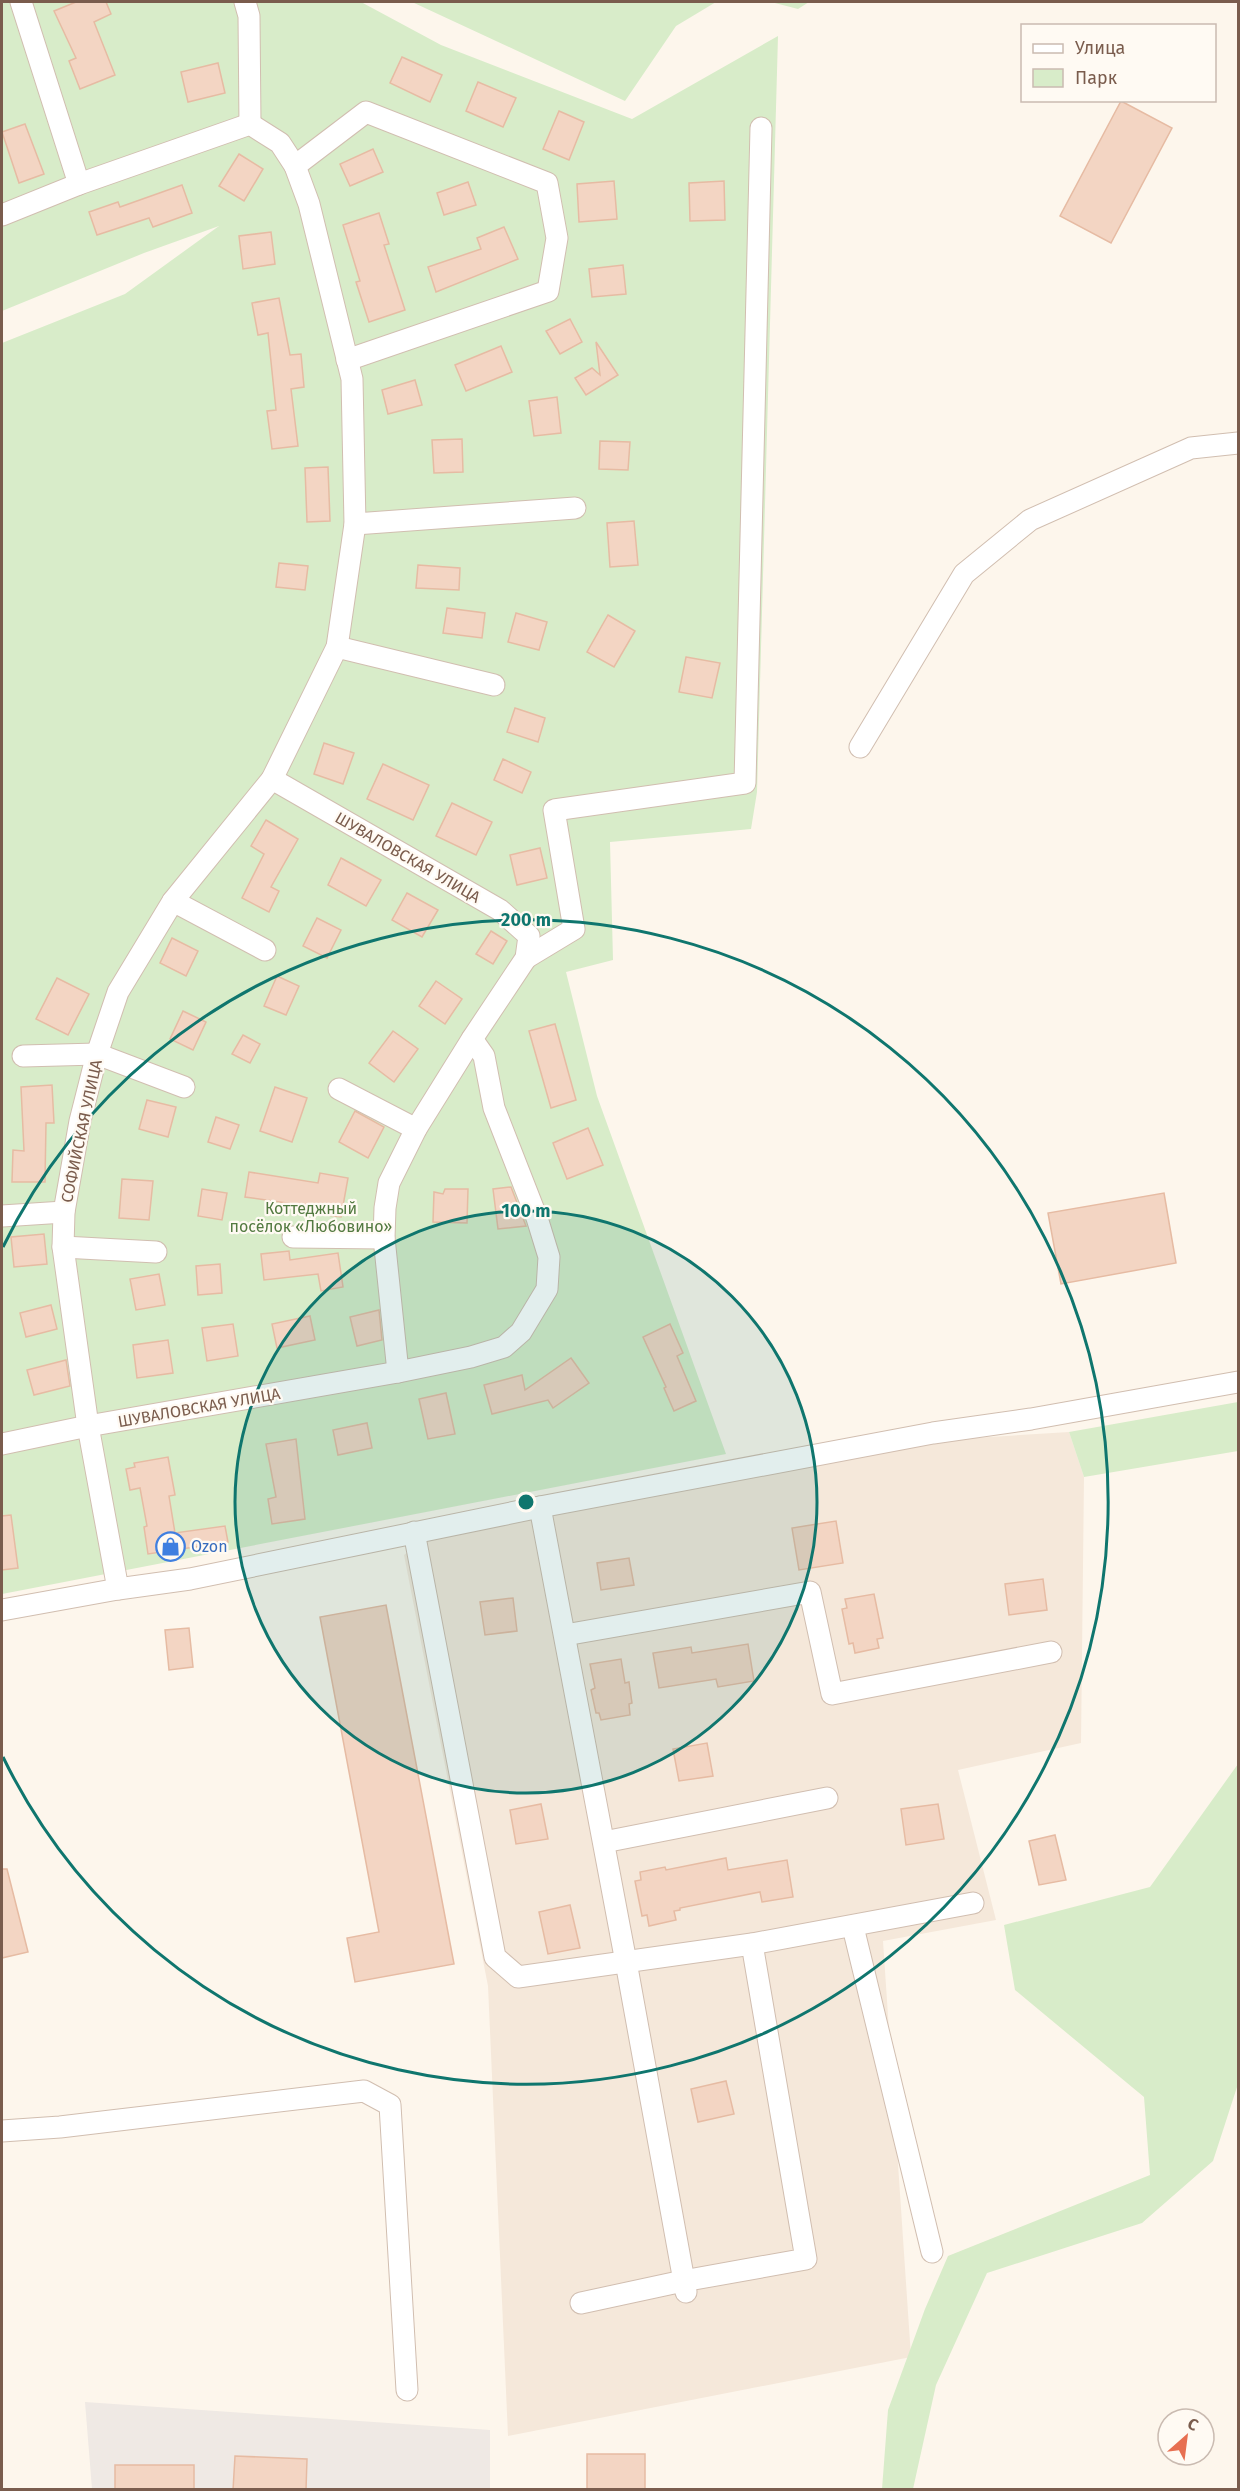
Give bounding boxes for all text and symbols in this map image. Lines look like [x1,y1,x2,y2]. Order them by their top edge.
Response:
legend [1021,24,1216,102]
text: Улица [1075,37,1125,59]
text: Парк [1075,67,1118,89]
street label: ШУВАЛОВСКАЯ УЛИЦА [332,808,485,907]
text: 200 m [501,909,551,931]
street label: СОФИЙСКАЯ УЛИЦА [57,1057,106,1204]
park label: Коттеджный посёлок «Любовино» [230,1199,392,1236]
text: 100 m [502,1200,550,1222]
street label: ШУВАЛОВСКАЯ УЛИЦА [116,1384,283,1431]
centre of rings [516,1492,536,1512]
shop icon: Ozon [154,1530,186,1562]
place label: Ozon [191,1537,228,1556]
north arrow [1156,2407,1216,2467]
text: С [1184,2414,1202,2435]

